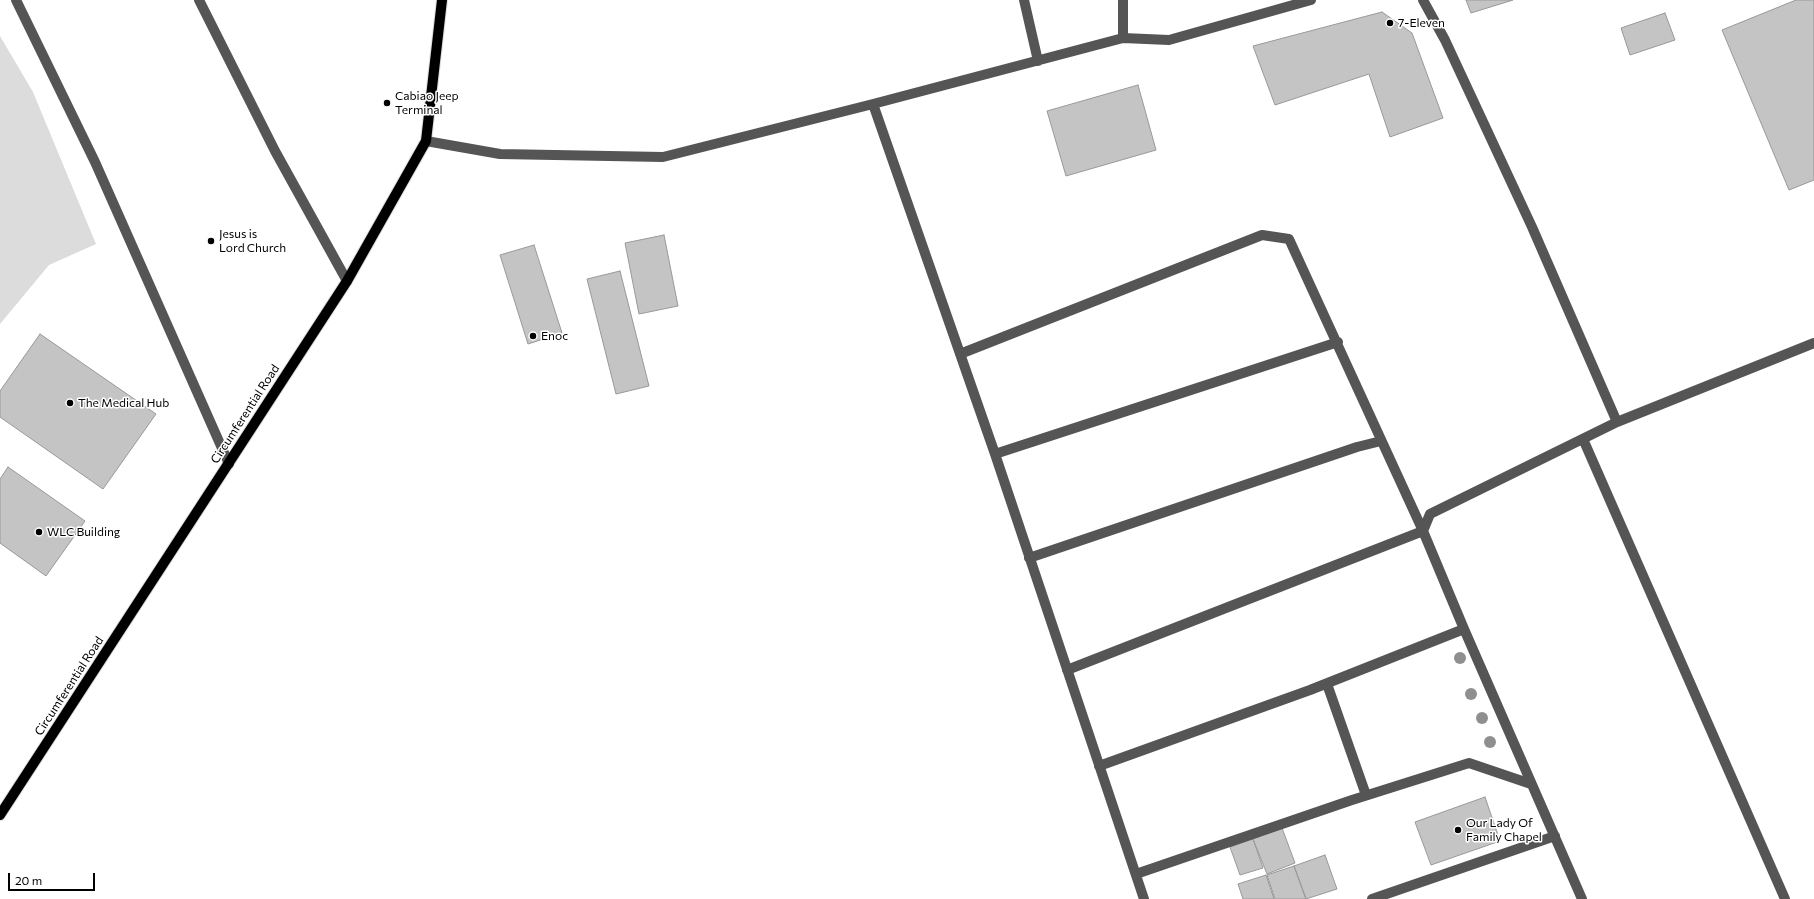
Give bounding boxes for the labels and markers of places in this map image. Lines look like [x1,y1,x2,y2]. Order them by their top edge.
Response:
place label: 7-Eleven [1398,16,1445,30]
marker: 7-Eleven [1385,18,1395,28]
place label: Cabiao Jeep Terminal [395,89,459,117]
marker: Cabiao Jeep Terminal [382,98,392,108]
place label: Jesus is Lord Church [219,227,286,255]
marker: Jesus is Lord Church [206,236,216,246]
place label: Enoc [541,329,568,343]
marker: Enoc [528,331,538,341]
place label: The Medical Hub [78,396,169,410]
marker: The Medical Hub [65,398,75,408]
place label: WLC Building [47,525,120,539]
marker: WLC Building [34,527,44,537]
place label: Our Lady Of Family Chapel [1466,816,1542,844]
marker: Our Lady Of Family Chapel [1453,825,1463,835]

